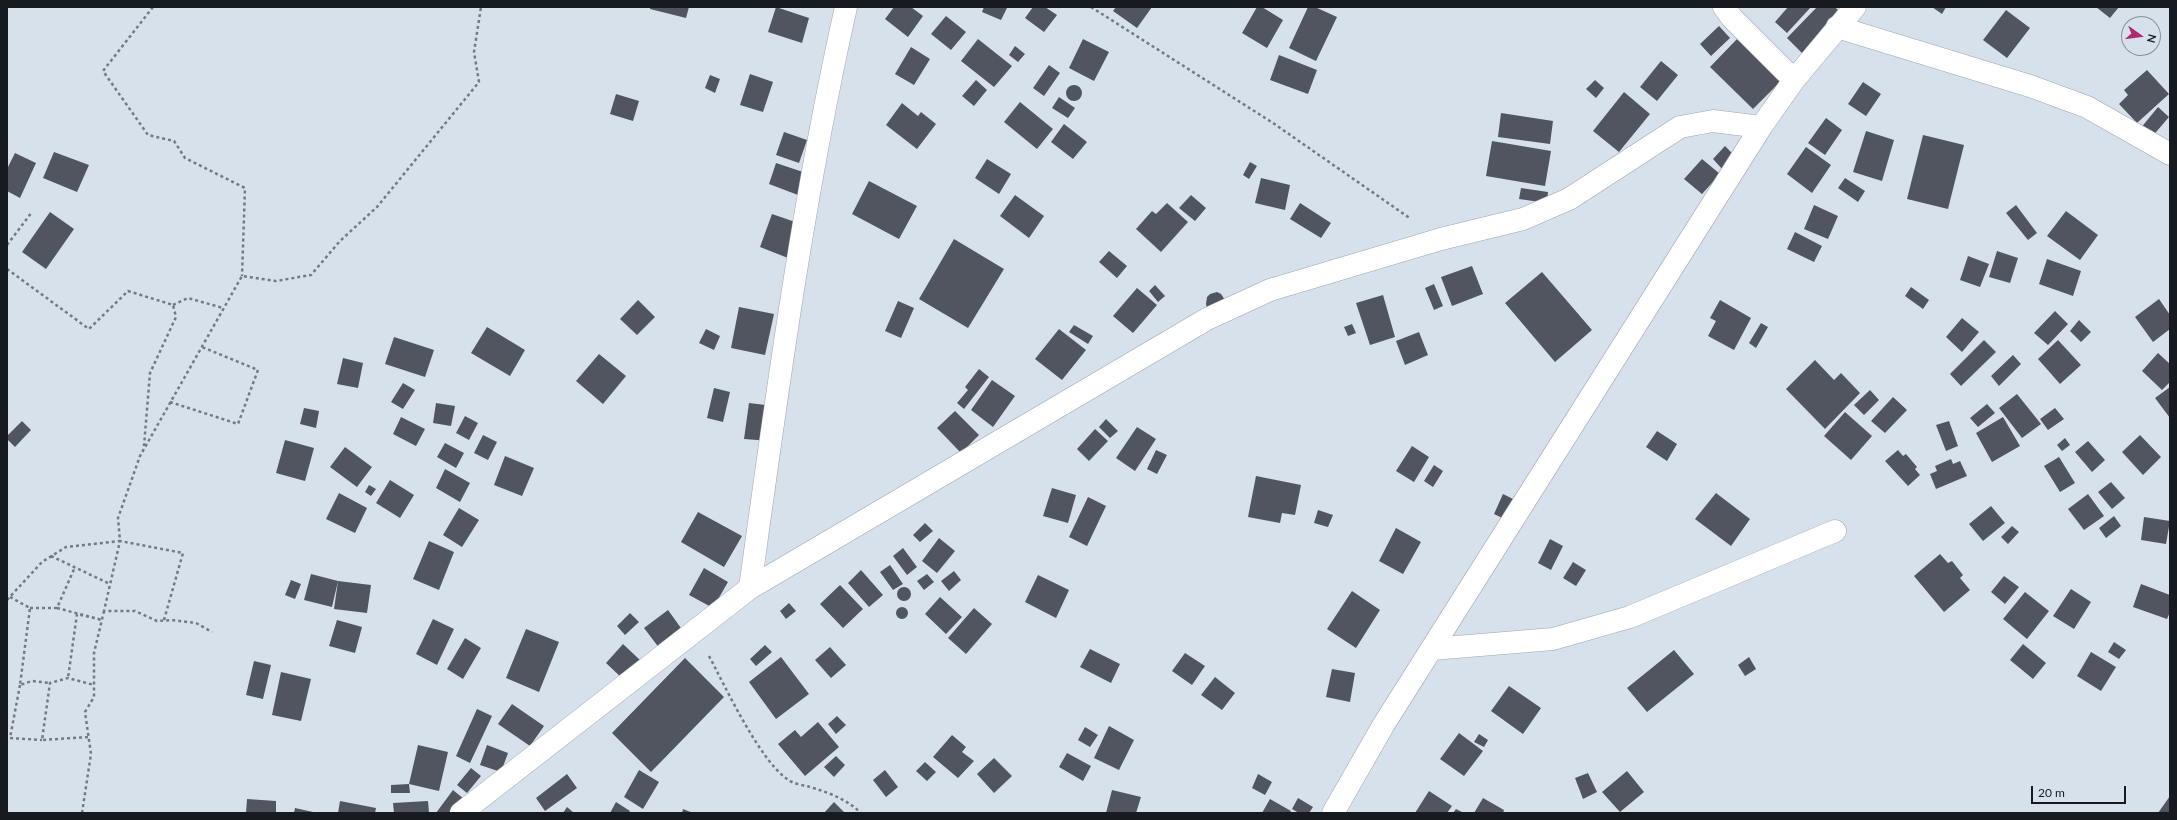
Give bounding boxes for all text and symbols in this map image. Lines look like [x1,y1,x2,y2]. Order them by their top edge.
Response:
north arrow [2121,16,2161,56]
text: N [2145,33,2159,44]
scale bar [2033,778,2128,804]
text: 20 m [2038,785,2065,800]

